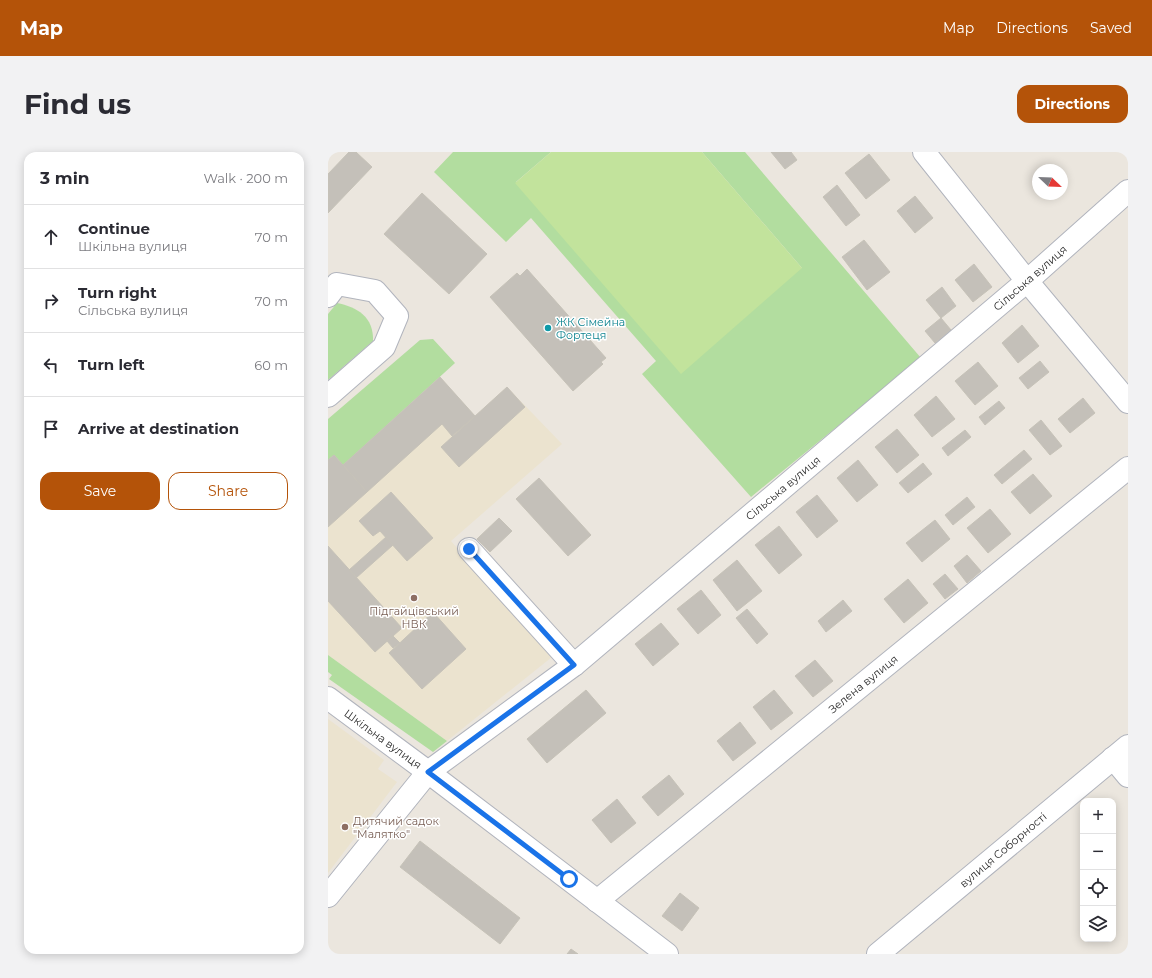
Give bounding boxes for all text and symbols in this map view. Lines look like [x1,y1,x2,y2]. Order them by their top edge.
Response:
text: Map [20,17,63,40]
text: Map [943,19,974,37]
text: Directions [996,19,1068,37]
text: Saved [1090,19,1132,37]
button: Directions [1017,85,1128,123]
text: Find us [24,87,131,121]
north arrow [1032,164,1068,200]
text: 3 min [40,168,90,188]
text: Walk · 200 m [203,170,288,186]
text: Continue [78,219,150,238]
icon: ahead [40,226,62,248]
text: 70 m [255,229,288,245]
text: Шкільна вулиця [78,238,187,254]
street label: Сільська вулиця [990,242,1070,314]
text: Turn right [78,283,157,302]
icon: right [40,290,62,312]
text: 70 m [255,293,288,309]
text: Сільська вулиця [78,302,188,318]
place label: ЖК Сімейна Фортеця [556,315,625,342]
marker: ЖК Сімейна Фортеця [543,323,553,333]
icon: left [40,354,62,376]
text: Turn left [78,355,145,374]
text: 60 m [254,357,288,373]
icon: arrive [40,418,62,440]
text: Arrive at destination [78,419,239,438]
street label: Сільська вулиця [743,453,823,523]
button: Save [40,472,160,510]
button: Share [168,472,288,510]
route end [460,540,478,558]
marker: Підгайцівський НВК [409,593,419,603]
place label: Підгайцівський НВК [369,604,459,631]
street label: Зелена вулиця [825,652,901,716]
street label: Шкільна вулиця [341,706,425,772]
map controls [1080,798,1116,942]
button: + [1080,798,1116,834]
street label: вулиця Соборності [957,810,1049,890]
place label: Дитячий садок "Малятко" [353,814,439,841]
marker: Дитячий садок "Малятко" [340,822,350,832]
button: − [1080,834,1116,870]
route start [560,870,578,888]
button: locate [1080,870,1116,906]
button: layers [1080,906,1116,942]

